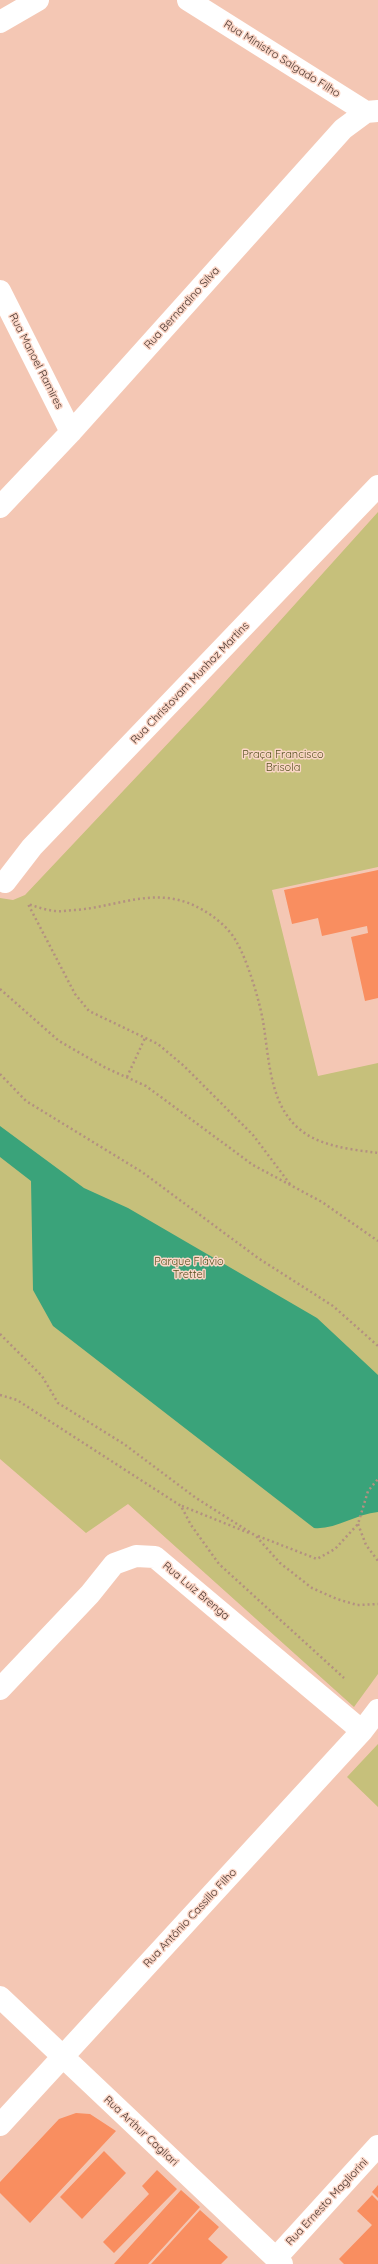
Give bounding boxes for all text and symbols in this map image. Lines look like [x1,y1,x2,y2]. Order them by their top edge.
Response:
street label: Rua Ministro Salgado Filho [221,18,343,100]
street label: Rua Bernardino Silva [142,264,222,352]
street label: Rua Manoel Ramires [6,311,66,411]
street label: Rua Christovam Munhoz Martins [128,619,252,747]
park label: Praça Francisco Brisola [242,748,324,774]
park label: Parque Flávio Trettel [154,1255,224,1281]
street label: Rua Luiz Brenga [160,1559,232,1623]
street label: Rua Antônio Cassillo Filho [141,1866,239,1970]
street label: Rua Arthur Cagliari [101,2093,181,2169]
street label: Rua Ernesto Magliorini [283,2156,371,2248]

